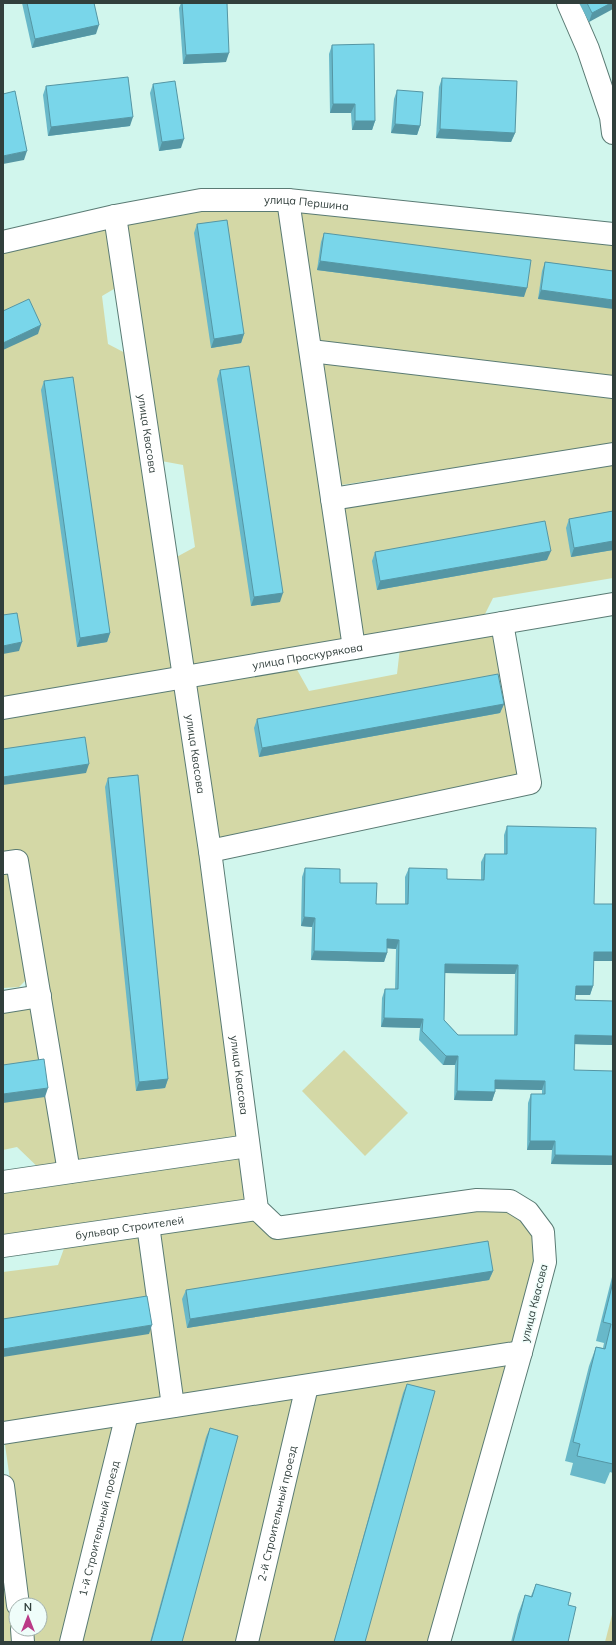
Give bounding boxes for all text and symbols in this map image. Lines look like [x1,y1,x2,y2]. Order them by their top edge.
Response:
street label: улица Першина [264,193,349,213]
street label: улица Квасова [135,393,160,474]
street label: улица Проскурякова [251,640,364,672]
street label: улица Квасова [183,713,208,795]
street label: улица Квасова [227,1034,252,1116]
street label: бульвар Строителей [75,1213,185,1242]
street label: улица Квасова [518,1263,550,1343]
street label: 2-й Строительный проезд [254,1444,300,1583]
street label: 1-й Строительный проезд [76,1459,122,1598]
north arrow [8,1597,48,1637]
text: N [24,1600,32,1614]

